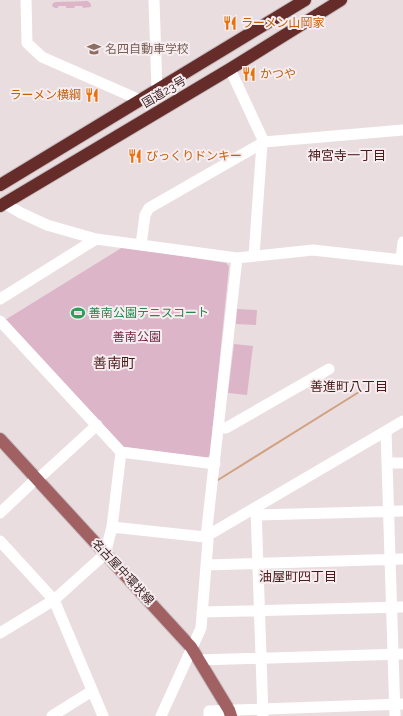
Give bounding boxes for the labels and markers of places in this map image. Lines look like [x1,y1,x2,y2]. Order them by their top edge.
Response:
restaurant icon: ラーメン山岡家 [222,15,238,31]
place label: ラーメン山岡家 [241,16,325,30]
school or university icon: 名四自動車学校 [86,41,102,57]
place label: 名四自動車学校 [105,42,189,56]
restaurant icon: かつや [241,66,257,82]
place label: かつや [260,67,296,81]
restaurant icon: ラーメン横綱 [84,87,100,103]
place label: ラーメン横綱 [9,88,81,102]
restaurant icon: びっくりドンキー [127,148,143,164]
place label: びっくりドンキー [146,149,242,163]
sports icon: 善南公園テニスコート [70,305,86,321]
place label: 善南公園テニスコート [89,306,209,320]

